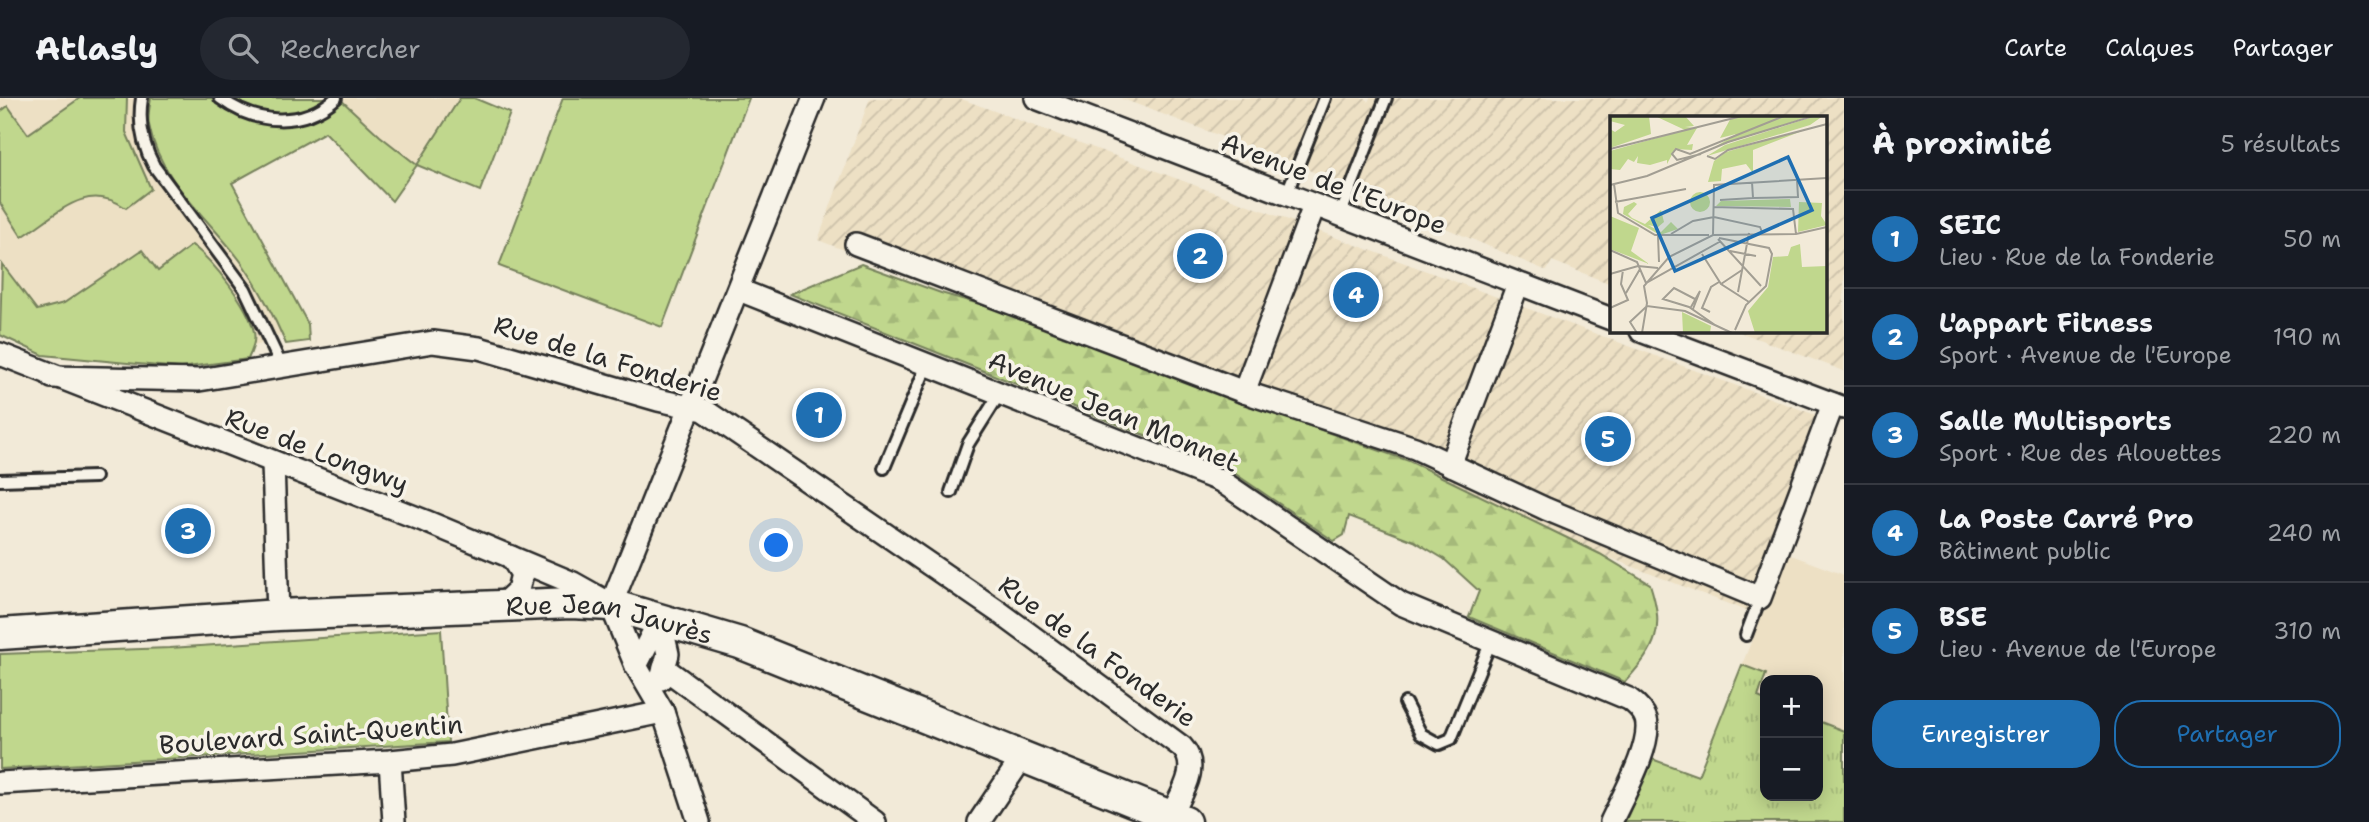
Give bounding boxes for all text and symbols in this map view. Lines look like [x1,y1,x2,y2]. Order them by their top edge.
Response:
search box [200,17,690,80]
text: Atlasly [35,26,158,71]
icon: search [224,29,262,67]
text: Rechercher [280,31,421,66]
text: Carte [2004,32,2067,64]
text: Calques [2105,32,2195,64]
text: Partager [2233,32,2334,64]
inset map [1610,116,1826,332]
text: À proximité [1872,123,2052,164]
street label: Avenue de l'Europe [1216,124,1452,242]
text: 5 résultats [2221,129,2341,159]
text: SEIC [1939,207,2001,242]
text: 1 [1890,224,1900,254]
text: 50 m [2283,224,2341,254]
pin: 2 [1177,230,1223,282]
text: Lieu · Rue de la Fonderie [1939,242,2215,272]
pin: 4 [1333,269,1379,321]
text: L'appart Fitness [1939,305,2153,340]
street label: Rue de la Fonderie [490,307,726,409]
text: 2 [1887,322,1903,352]
text: 190 m [2273,322,2341,352]
text: Sport · Avenue de l'Europe [1939,340,2232,370]
street label: Avenue Jean Monnet [983,342,1245,480]
pin: 1 [796,389,842,441]
street label: Rue de Longwy [220,399,414,501]
text: Salle Multisports [1939,403,2172,438]
pin: 5 [1585,413,1631,465]
text: 3 [1887,420,1903,450]
text: 220 m [2267,420,2341,450]
text: Sport · Rue des Alouettes [1939,438,2222,468]
text: La Poste Carré Pro [1939,501,2194,536]
pin: 3 [165,505,211,557]
text: 4 [1887,518,1903,548]
text: 240 m [2267,518,2341,548]
your location [759,528,793,562]
text: Bâtiment public [1939,536,2111,566]
street label: Rue de la Fonderie [992,567,1204,735]
street label: Rue Jean Jaurès [505,585,717,652]
text: BSE [1939,599,1987,634]
text: 5 [1888,616,1902,646]
text: 310 m [2273,616,2341,646]
text: Lieu · Avenue de l'Europe [1939,634,2217,664]
map controls [1760,675,1823,801]
button: + [1760,675,1823,738]
button: Enregistrer [1872,700,2100,768]
button: Partager [2114,700,2341,768]
street label: Boulevard Saint-Quentin [158,706,464,762]
button: − [1760,738,1823,801]

